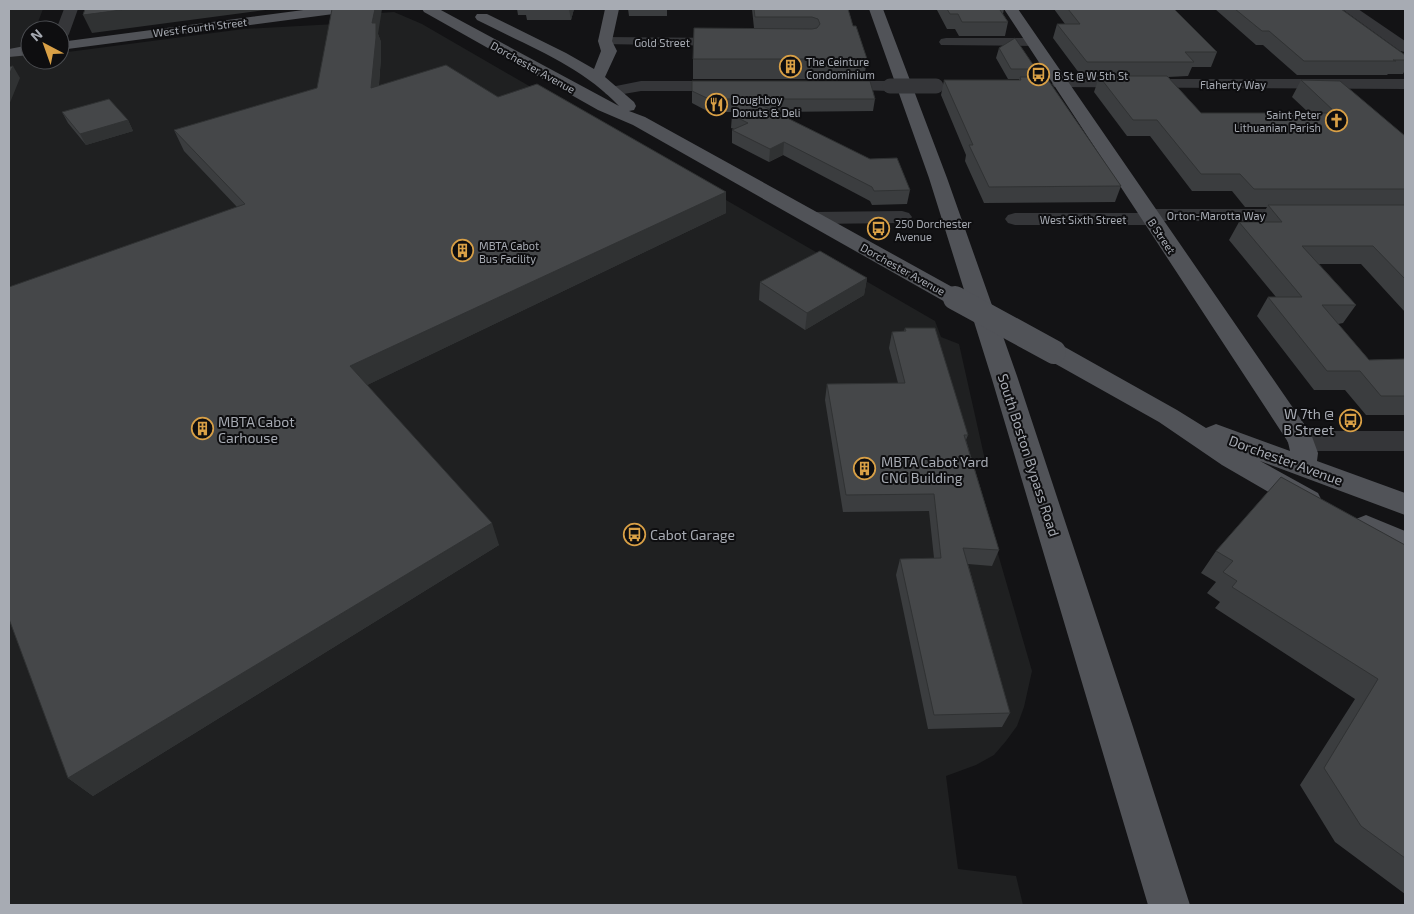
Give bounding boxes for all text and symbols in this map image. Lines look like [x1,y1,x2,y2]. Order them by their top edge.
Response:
street label: West Fourth Street [152,15,248,39]
north arrow [20,20,70,70]
text: N [27,25,46,45]
street label: Gold Street [634,36,690,49]
street label: Dorchester Avenue [489,38,578,96]
building icon: The Ceinture Condominium [778,55,802,79]
place label: The Ceinture Condominium [806,55,875,81]
bus stop icon: B St @ W 5th St [1026,63,1050,87]
place label: B St @ W 5th St [1054,69,1128,82]
street label: Flaherty Way [1200,78,1266,91]
restaurant icon: Doughboy Donuts & Deli [704,93,728,117]
place label: Doughboy Donuts & Deli [732,93,801,119]
place label: Saint Peter Lithuanian Parish [1234,108,1322,134]
church icon: Saint Peter Lithuanian Parish [1325,108,1349,132]
street label: Orton-Marotta Way [1167,209,1265,222]
street label: West Sixth Street [1040,213,1126,226]
street label: B Street [1145,216,1179,256]
bus stop icon: 250 Dorchester Avenue [867,217,891,241]
place label: 250 Dorchester Avenue [895,217,972,243]
building icon: MBTA Cabot Bus Facility [451,239,475,263]
place label: MBTA Cabot Bus Facility [479,239,539,265]
street label: Dorchester Avenue [859,240,948,298]
street label: South Boston Bypass Road [995,371,1063,539]
place label: W 7th @ B Street [1283,405,1334,438]
bus stop icon: W 7th @ B Street [1338,409,1362,433]
place label: MBTA Cabot Carhouse [218,413,295,446]
building icon: MBTA Cabot Carhouse [190,417,214,441]
street label: Dorchester Avenue [1227,431,1345,489]
place label: MBTA Cabot Yard CNG Building [881,453,989,486]
building icon: MBTA Cabot Yard CNG Building [853,457,877,481]
bus stop icon: Cabot Garage [622,522,646,546]
place label: Cabot Garage [650,526,735,543]

